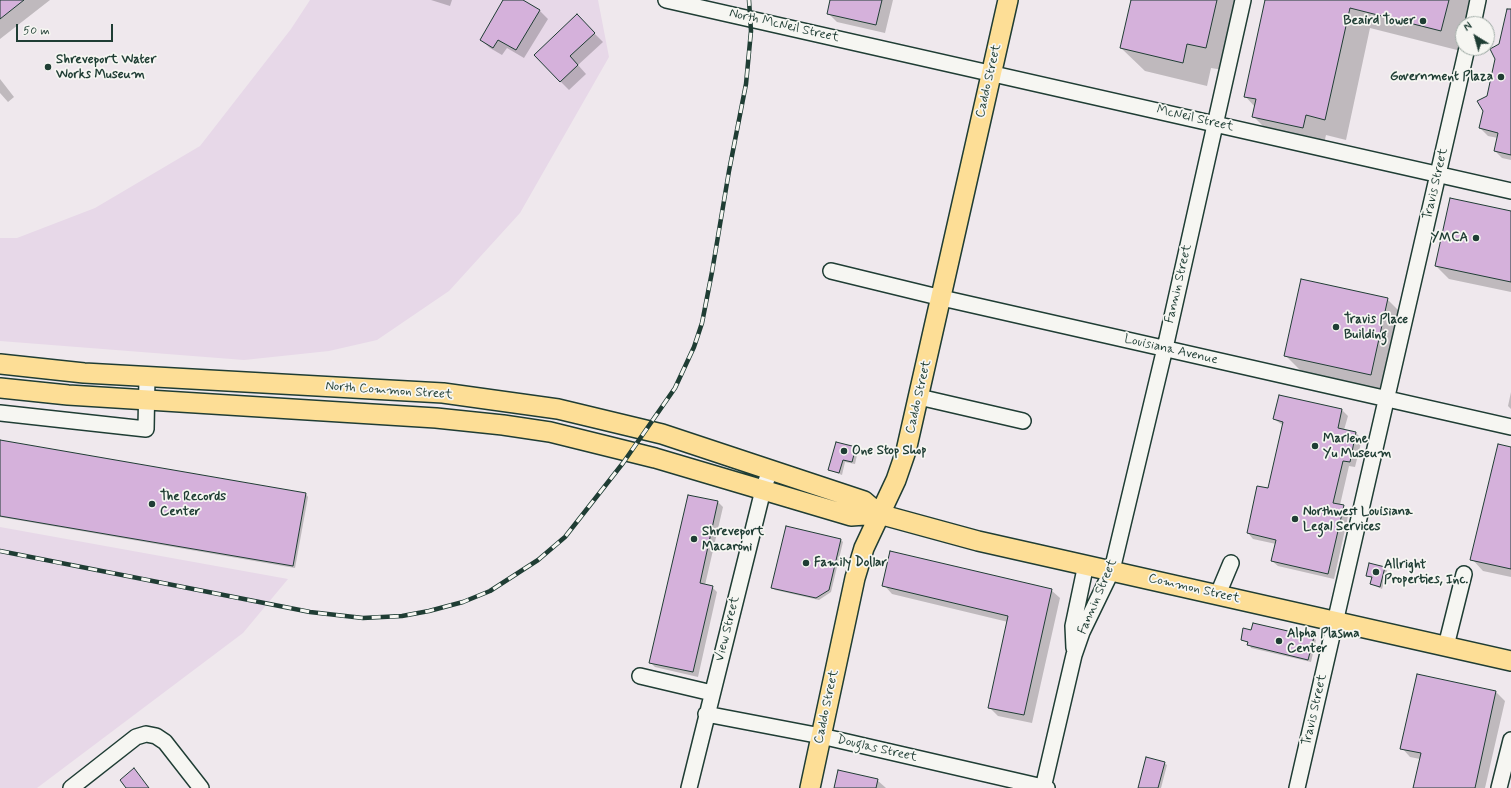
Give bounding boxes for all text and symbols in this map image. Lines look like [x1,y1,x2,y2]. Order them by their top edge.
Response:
street label: North McNeil Street [727,6,841,46]
place label: Beaird Tower [1343,13,1415,29]
scale bar [18,16,115,42]
marker: Beaird Tower [1418,16,1428,26]
north arrow [1455,16,1495,56]
text: N [1461,19,1476,35]
text: 50 m [23,23,50,39]
street label: Caddo Street [973,43,1005,119]
place label: Shreveport Water Works Museum [56,52,156,83]
marker: Shreveport Water Works Museum [43,62,53,72]
place label: Government Plaza [1390,69,1493,85]
marker: Government Plaza [1496,72,1506,82]
street label: McNeil Street [1155,103,1235,135]
street label: Travis Street [1420,147,1452,221]
place label: YMCA [1431,230,1468,246]
marker: YMCA [1471,233,1481,243]
street label: Fannin Street [1162,243,1196,325]
place label: Travis Place Building [1344,312,1408,343]
marker: Travis Place Building [1331,322,1341,332]
street label: Louisiana Avenue [1123,332,1219,368]
street label: Caddo Street [903,359,935,435]
street label: North Common Street [325,379,453,403]
place label: Marlene Yu Museum [1323,431,1391,462]
marker: Marlene Yu Museum [1310,441,1320,451]
place label: One Stop Shop [852,443,926,459]
marker: One Stop Shop [839,446,849,456]
place label: The Records Center [160,489,226,520]
marker: The Records Center [147,499,157,509]
place label: Northwest Louisiana Legal Services [1303,504,1413,535]
marker: Northwest Louisiana Legal Services [1290,514,1300,524]
place label: Shreveport Macaroni [702,524,764,555]
marker: Shreveport Macaroni [689,534,699,544]
place label: Family Dollar [814,555,887,571]
street label: Fannin Street [1075,557,1121,637]
place label: Allright Properties, Inc. [1384,557,1468,588]
marker: Family Dollar [801,558,811,568]
marker: Allright Properties, Inc. [1371,567,1381,577]
street label: Common Street [1147,571,1241,607]
street label: View Street [712,595,744,663]
place label: Alpha Plasma Center [1287,626,1360,657]
marker: Alpha Plasma Center [1274,636,1284,646]
street label: Caddo Street [812,669,842,745]
street label: Travis Street [1299,673,1331,747]
street label: Douglas Street [835,732,919,766]

